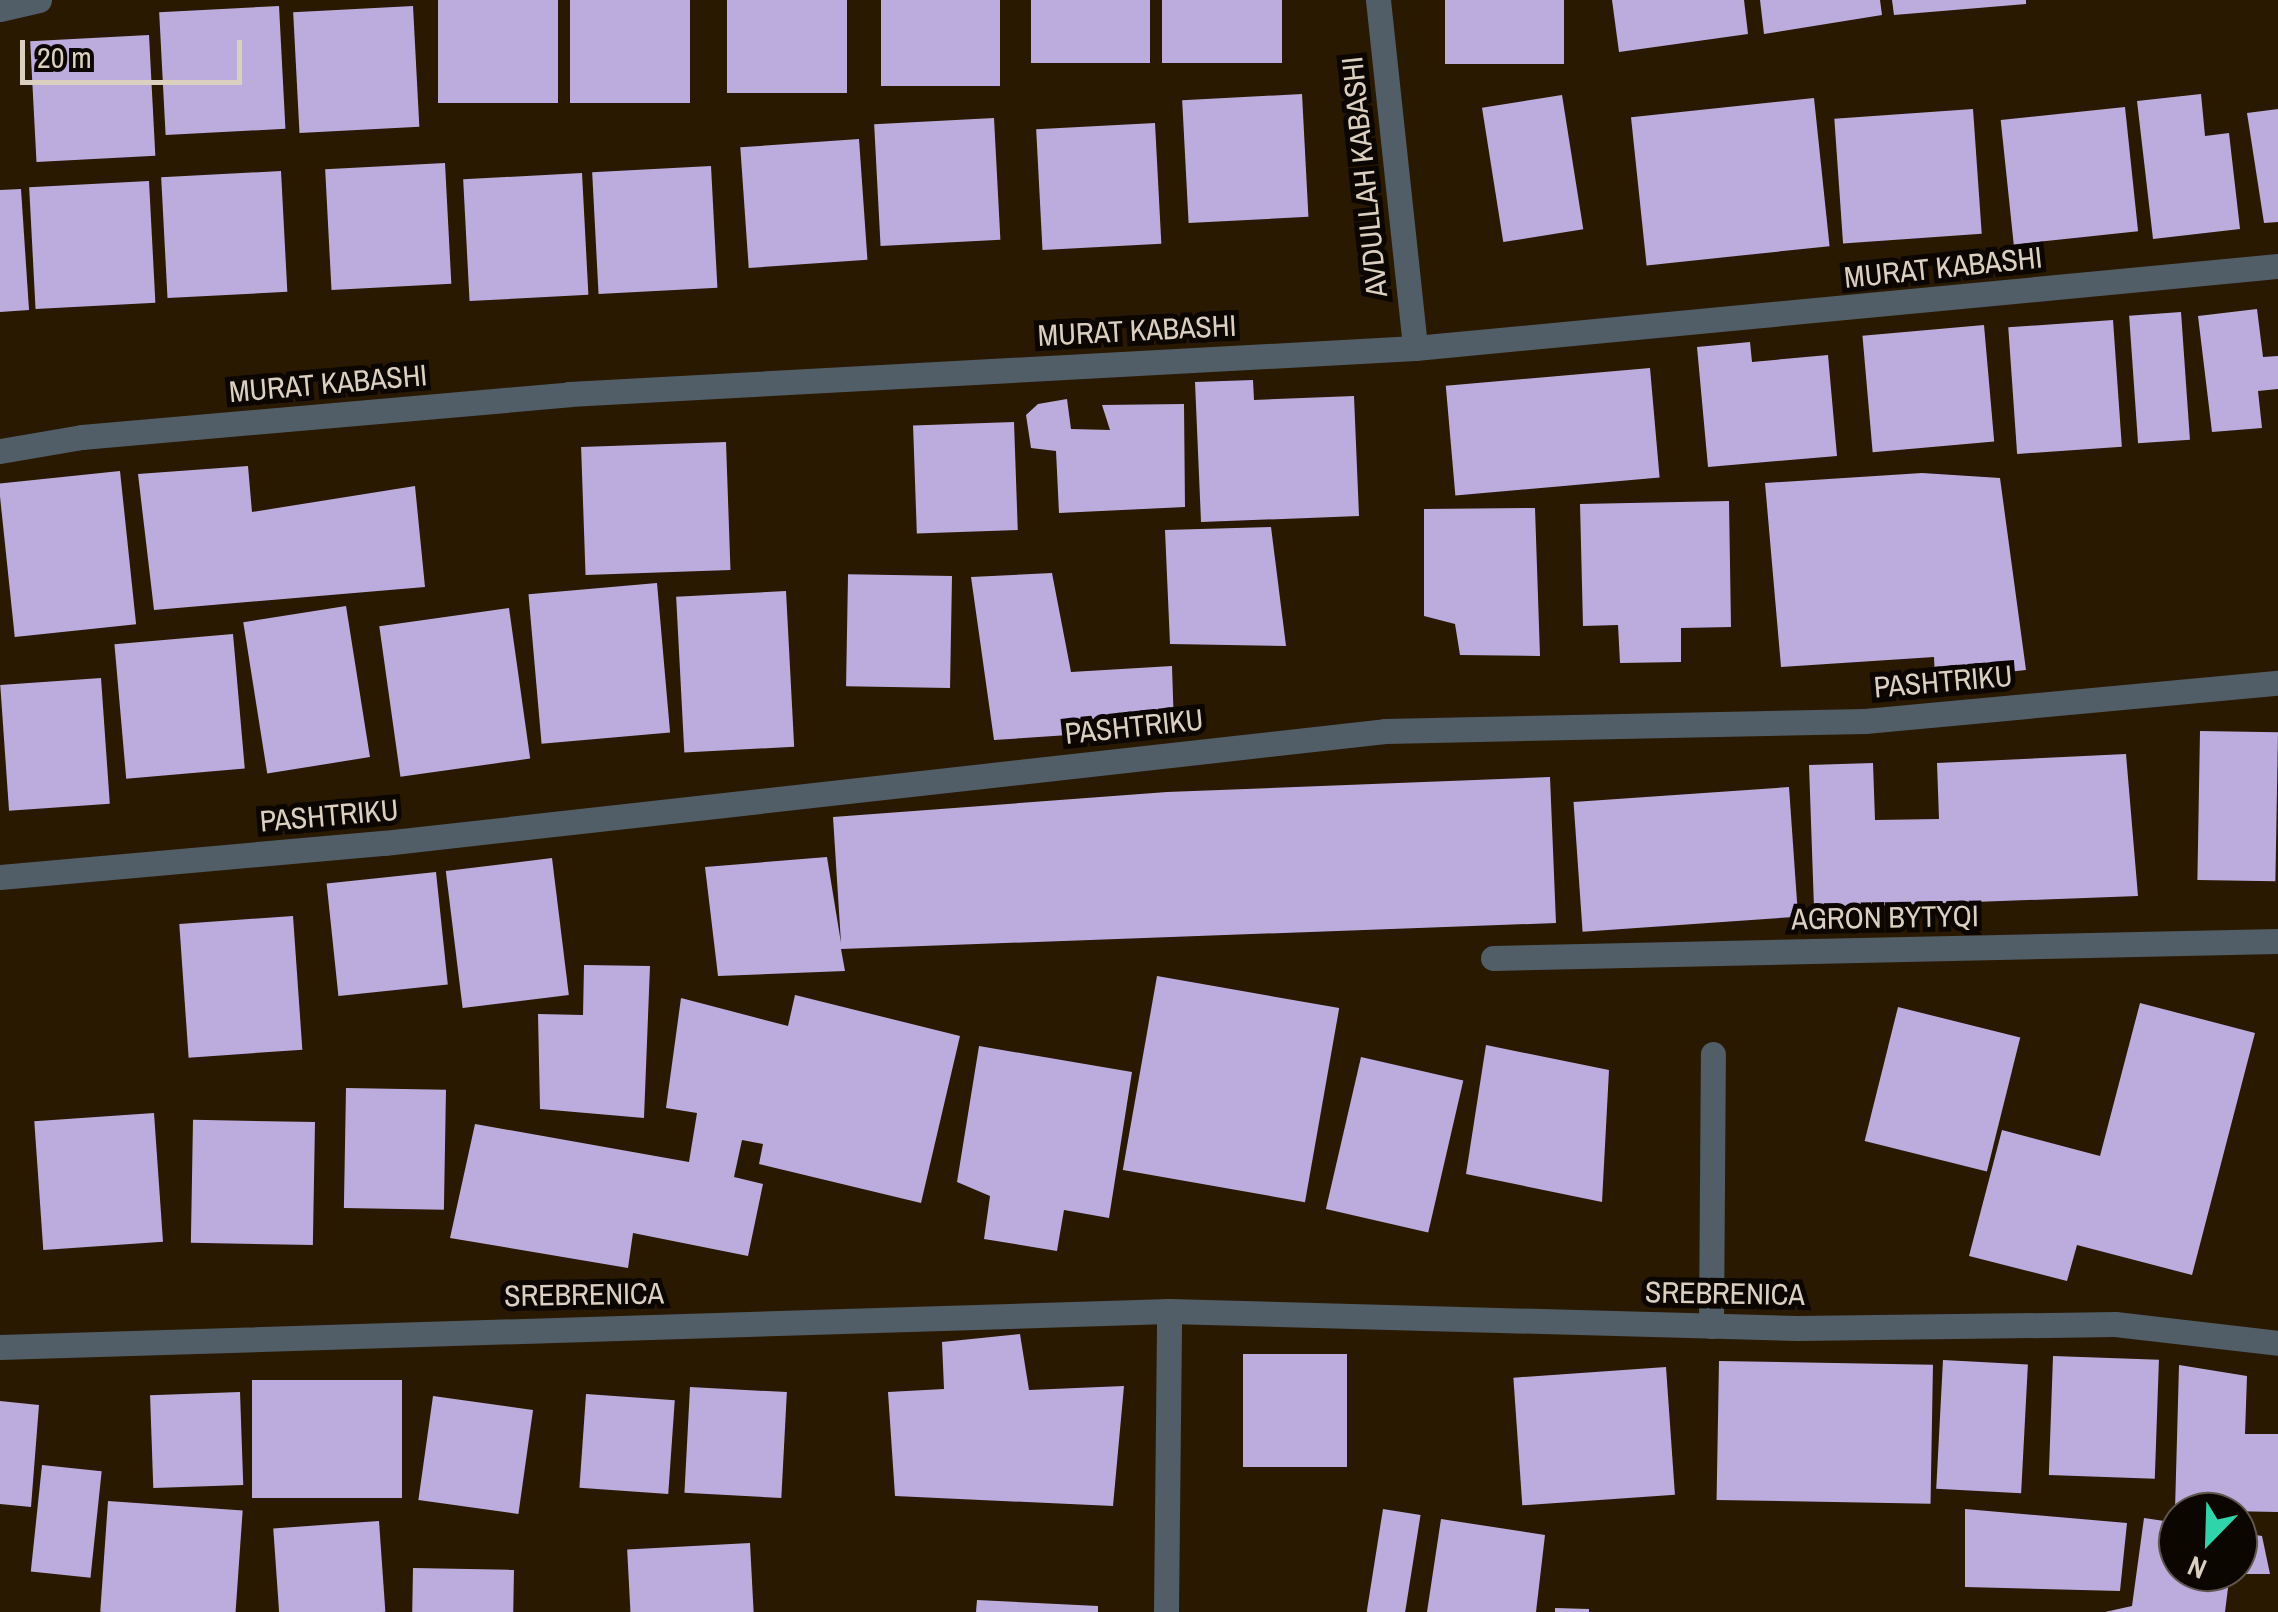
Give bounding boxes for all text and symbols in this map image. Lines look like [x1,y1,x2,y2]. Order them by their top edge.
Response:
scale bar [25,20,248,82]
text: 20 m [37,37,92,77]
street label: AVDULLAH KABASHI [1333,55,1395,299]
street label: MURAT KABASHI [1842,239,2044,295]
street label: MURAT KABASHI [1037,307,1237,353]
street label: MURAT KABASHI [227,356,429,410]
street label: PASHTRIKU [1872,657,2014,705]
street label: PASHTRIKU [1063,701,1205,751]
street label: PASHTRIKU [258,791,400,839]
street label: AGRON BYTYQI [1791,897,1979,937]
street label: SREBRENICA [1645,1274,1805,1312]
street label: SREBRENICA [504,1275,664,1313]
north arrow [2158,1492,2258,1592]
text: N [2182,1547,2212,1589]

